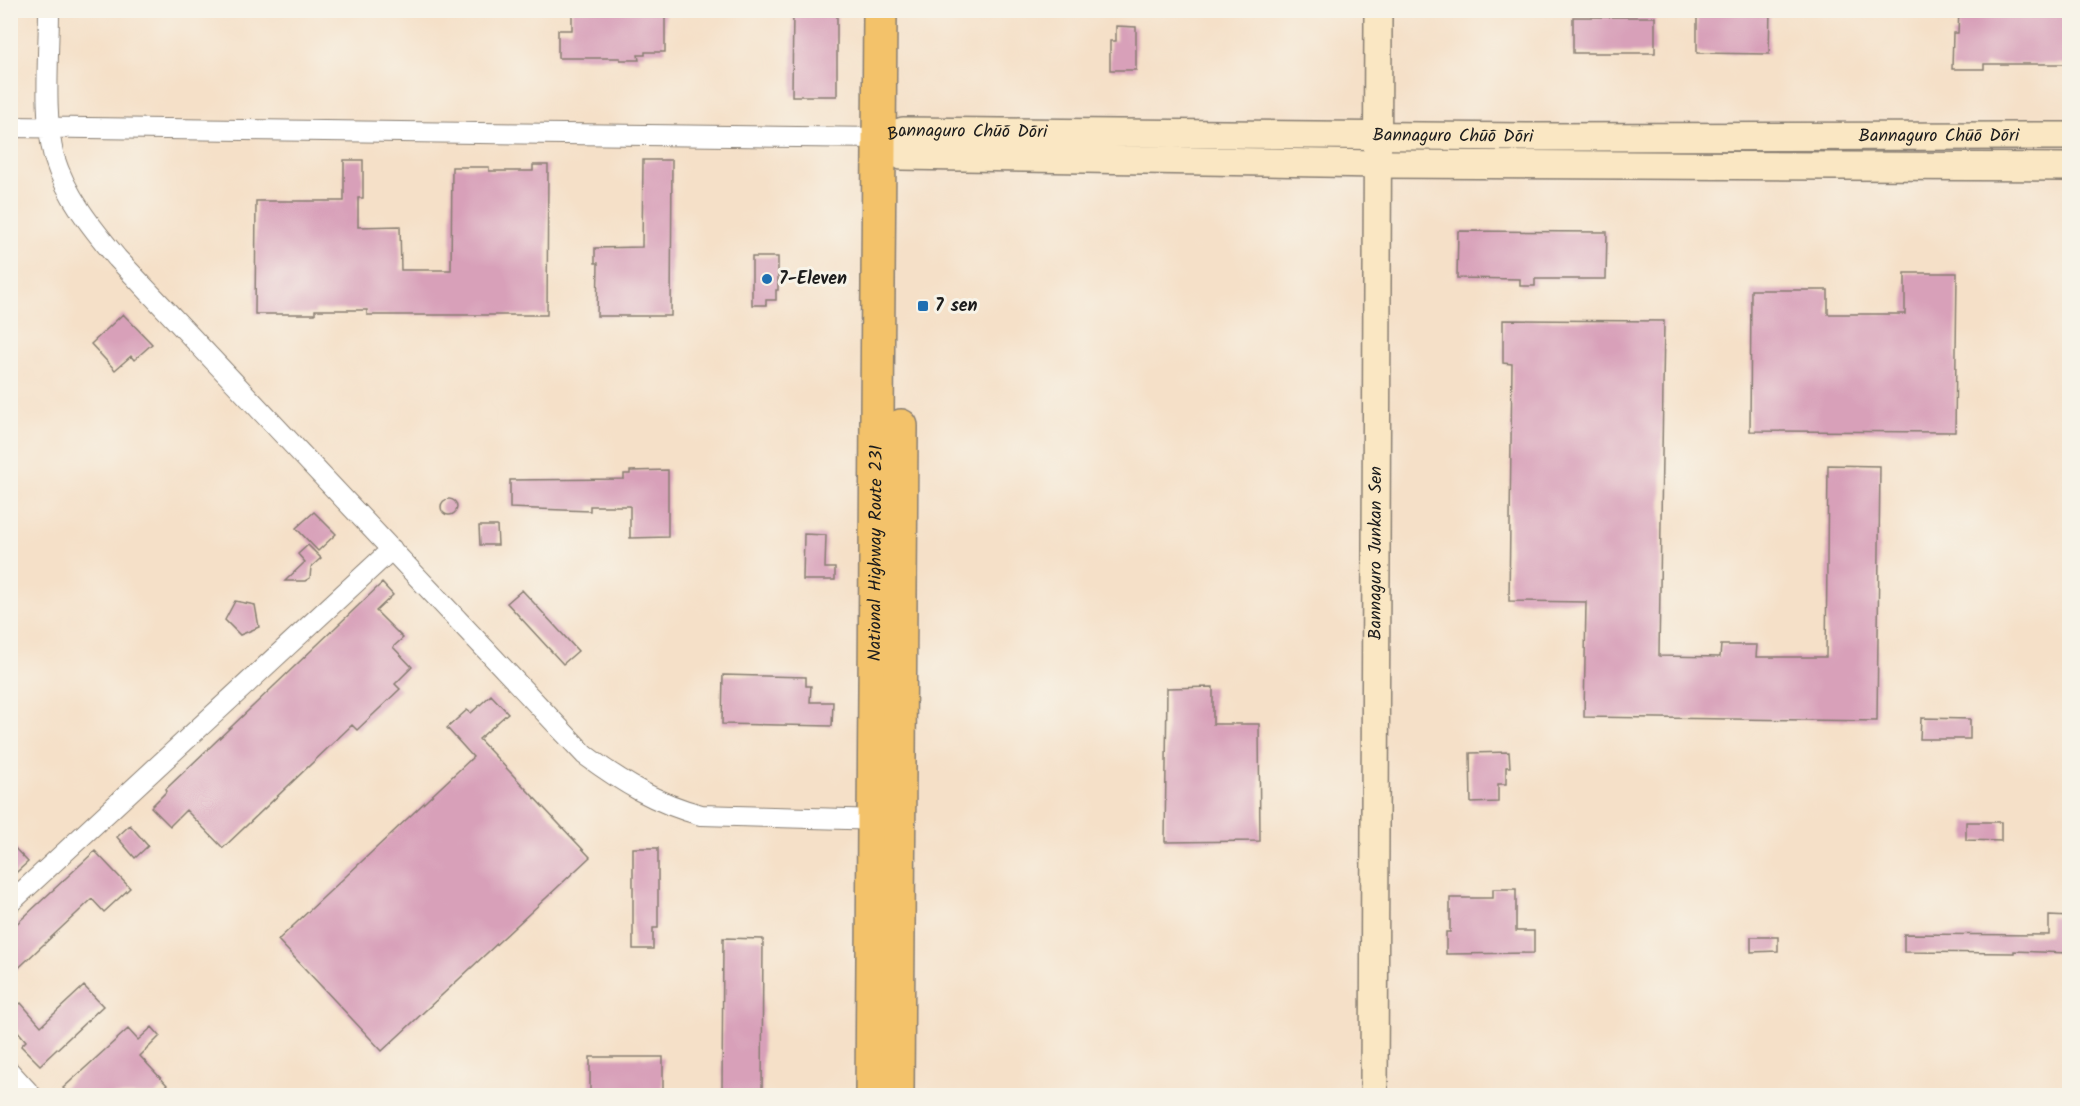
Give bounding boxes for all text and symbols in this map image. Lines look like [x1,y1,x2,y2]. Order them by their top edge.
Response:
street label: Bannaguro Chūō Dōri [883,116,1048,150]
street label: Bannaguro Chūō Dōri [1372,121,1534,152]
street label: Bannaguro Chūō Dōri [1859,122,2020,151]
place label: 7-Eleven [779,265,847,294]
marker: 7-Eleven [760,272,774,286]
place label: 7 sen [935,292,978,321]
marker: 7 sen [916,299,930,313]
street label: National Highway Route 231 [861,445,891,661]
street label: Bannaguro Junkan Sen [1361,466,1391,640]

